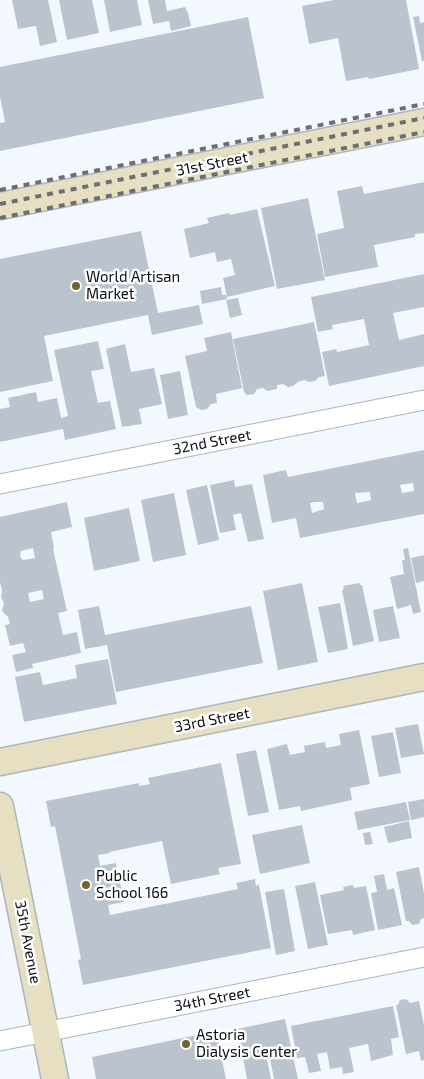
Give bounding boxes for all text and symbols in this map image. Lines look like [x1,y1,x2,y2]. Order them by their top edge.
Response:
street label: 31st Street [175,148,249,180]
place label: World Artisan Market [86,268,180,303]
marker: World Artisan Market [70,280,82,292]
street label: 32nd Street [171,426,253,458]
street label: 33rd Street [173,704,251,736]
place label: Public School 166 [96,867,168,902]
marker: Public School 166 [80,879,92,891]
street label: 35th Avenue [11,899,45,985]
street label: 34th Street [172,983,252,1015]
place label: Astoria Dialysis Center [196,1026,297,1061]
marker: Astoria Dialysis Center [180,1038,192,1050]

